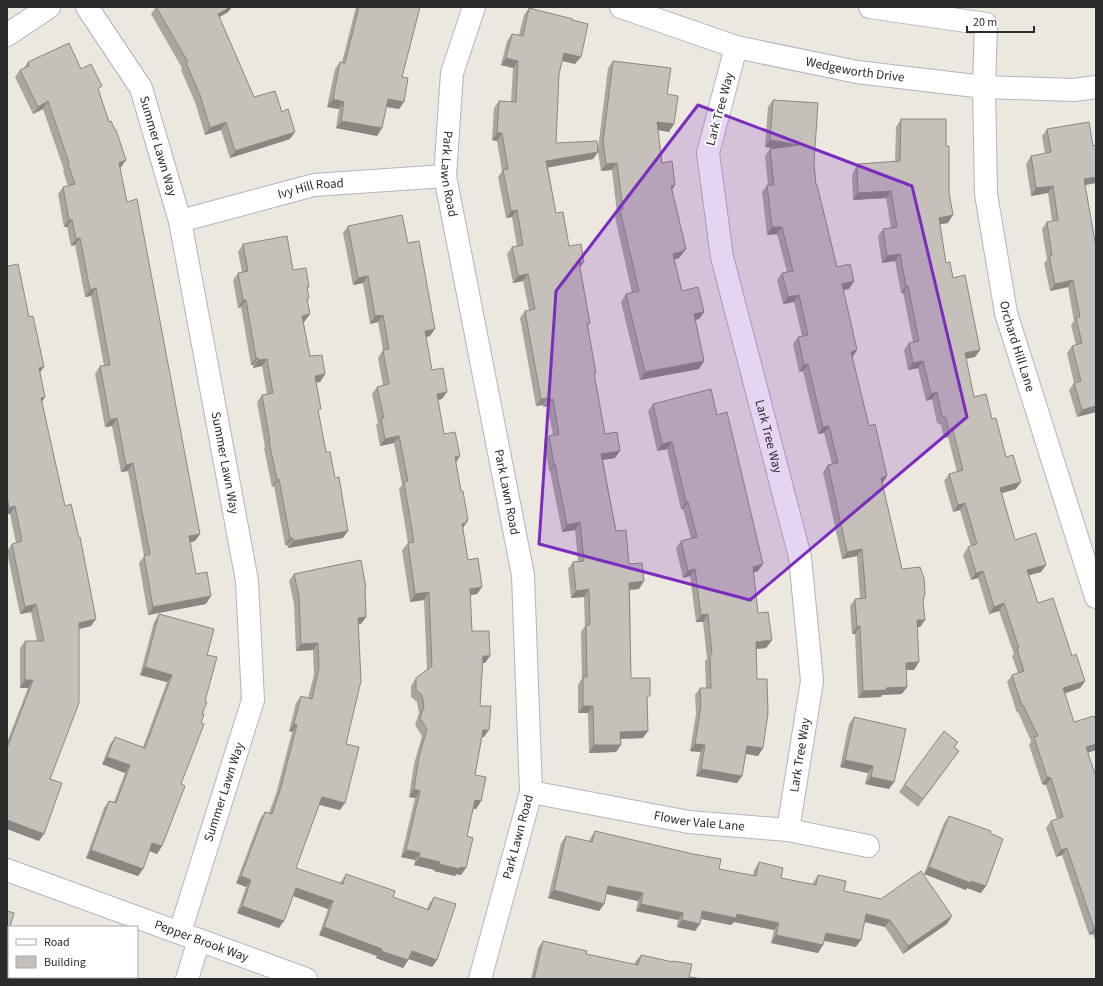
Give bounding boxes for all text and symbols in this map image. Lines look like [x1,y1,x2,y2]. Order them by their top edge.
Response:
scale bar [967,8,1034,34]
text: 20 m [973,14,997,31]
street label: Wedgeworth Drive [804,53,905,87]
street label: Lark Tree Way [702,70,738,148]
street label: Summer Lawn Way [135,94,181,199]
street label: Park Lawn Road [436,130,462,219]
street label: Ivy Hill Road [276,174,344,203]
street label: Orchard Hill Lane [995,300,1039,394]
street label: Lark Tree Way [750,398,787,475]
street label: Summer Lawn Way [207,410,243,516]
street label: Park Lawn Road [490,448,524,537]
street label: Lark Tree Way [785,716,815,794]
street label: Summer Lawn Way [199,740,249,844]
street label: Park Lawn Road [498,793,538,881]
street label: Flower Vale Lane [652,807,745,835]
street label: Pepper Brook Way [152,915,251,966]
legend [8,926,138,978]
text: Road [44,934,70,951]
text: Building [44,954,86,971]

